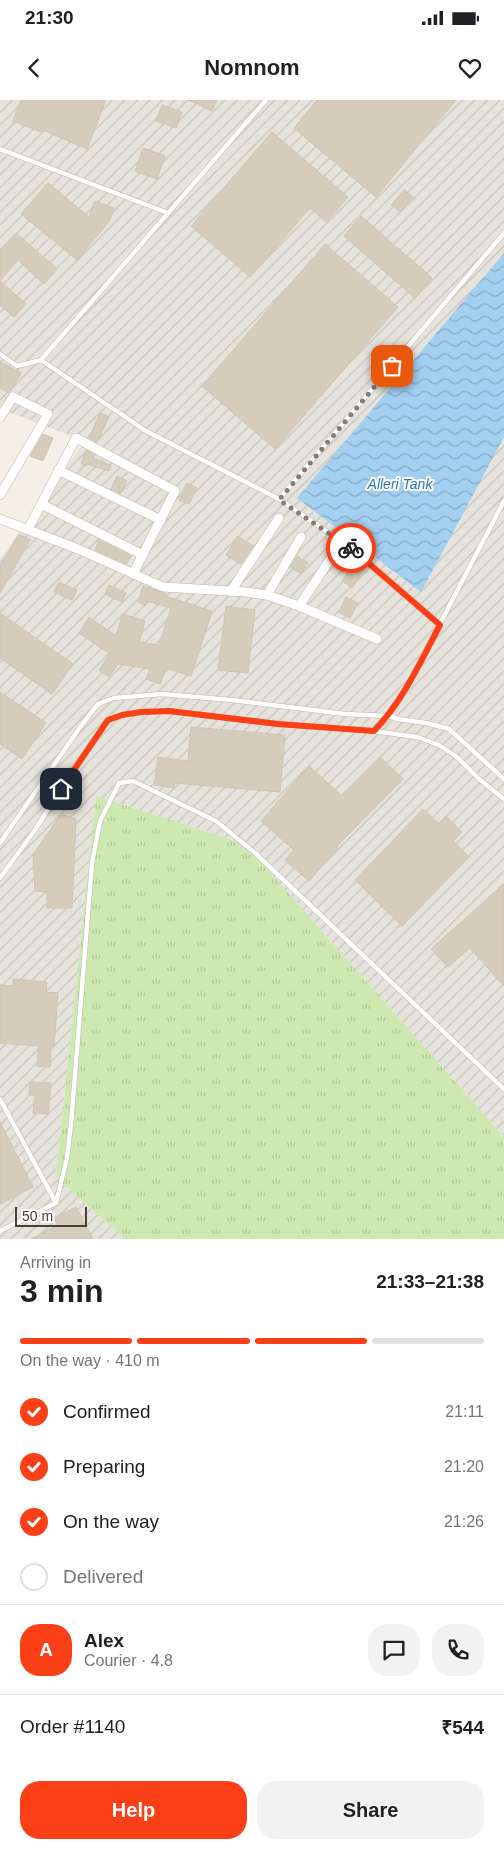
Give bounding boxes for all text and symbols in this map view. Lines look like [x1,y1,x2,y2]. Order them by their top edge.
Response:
text: 21:30 [25,7,74,28]
icon: back [20,54,48,82]
icon: heart [456,54,484,82]
text: Nomnom [204,55,300,80]
pin [371,345,413,387]
icon: bag [378,352,406,380]
water label: Alleri Tank [367,476,433,492]
courier [326,523,376,573]
icon: bike [337,534,365,562]
pin [40,768,82,810]
icon: home [47,775,75,803]
scale bar [15,1204,88,1227]
text: 50 m [22,1208,53,1224]
text: Arriving in [20,1254,91,1271]
text: 21:33–21:38 [376,1271,484,1292]
text: 3 min [20,1273,104,1309]
text: On the way · 410 m [20,1352,160,1369]
icon: check [20,1398,48,1426]
text: Confirmed [63,1401,151,1422]
text: 21:11 [445,1403,484,1420]
icon: check [20,1453,48,1481]
text: Preparing [63,1456,145,1477]
text: 21:20 [444,1458,484,1475]
icon: check [20,1508,48,1536]
text: On the way [63,1511,159,1532]
text: 21:26 [444,1513,484,1530]
text: Delivered [63,1566,143,1587]
button: chat [368,1624,420,1676]
button: phone [432,1624,484,1676]
text: Alex [84,1630,124,1651]
text: A [39,1639,53,1660]
text: Courier · 4.8 [84,1652,173,1669]
text: Order #1140 [20,1716,125,1737]
text: ₹544 [441,1717,484,1738]
button: Help [20,1781,247,1839]
button: Share [257,1781,484,1839]

